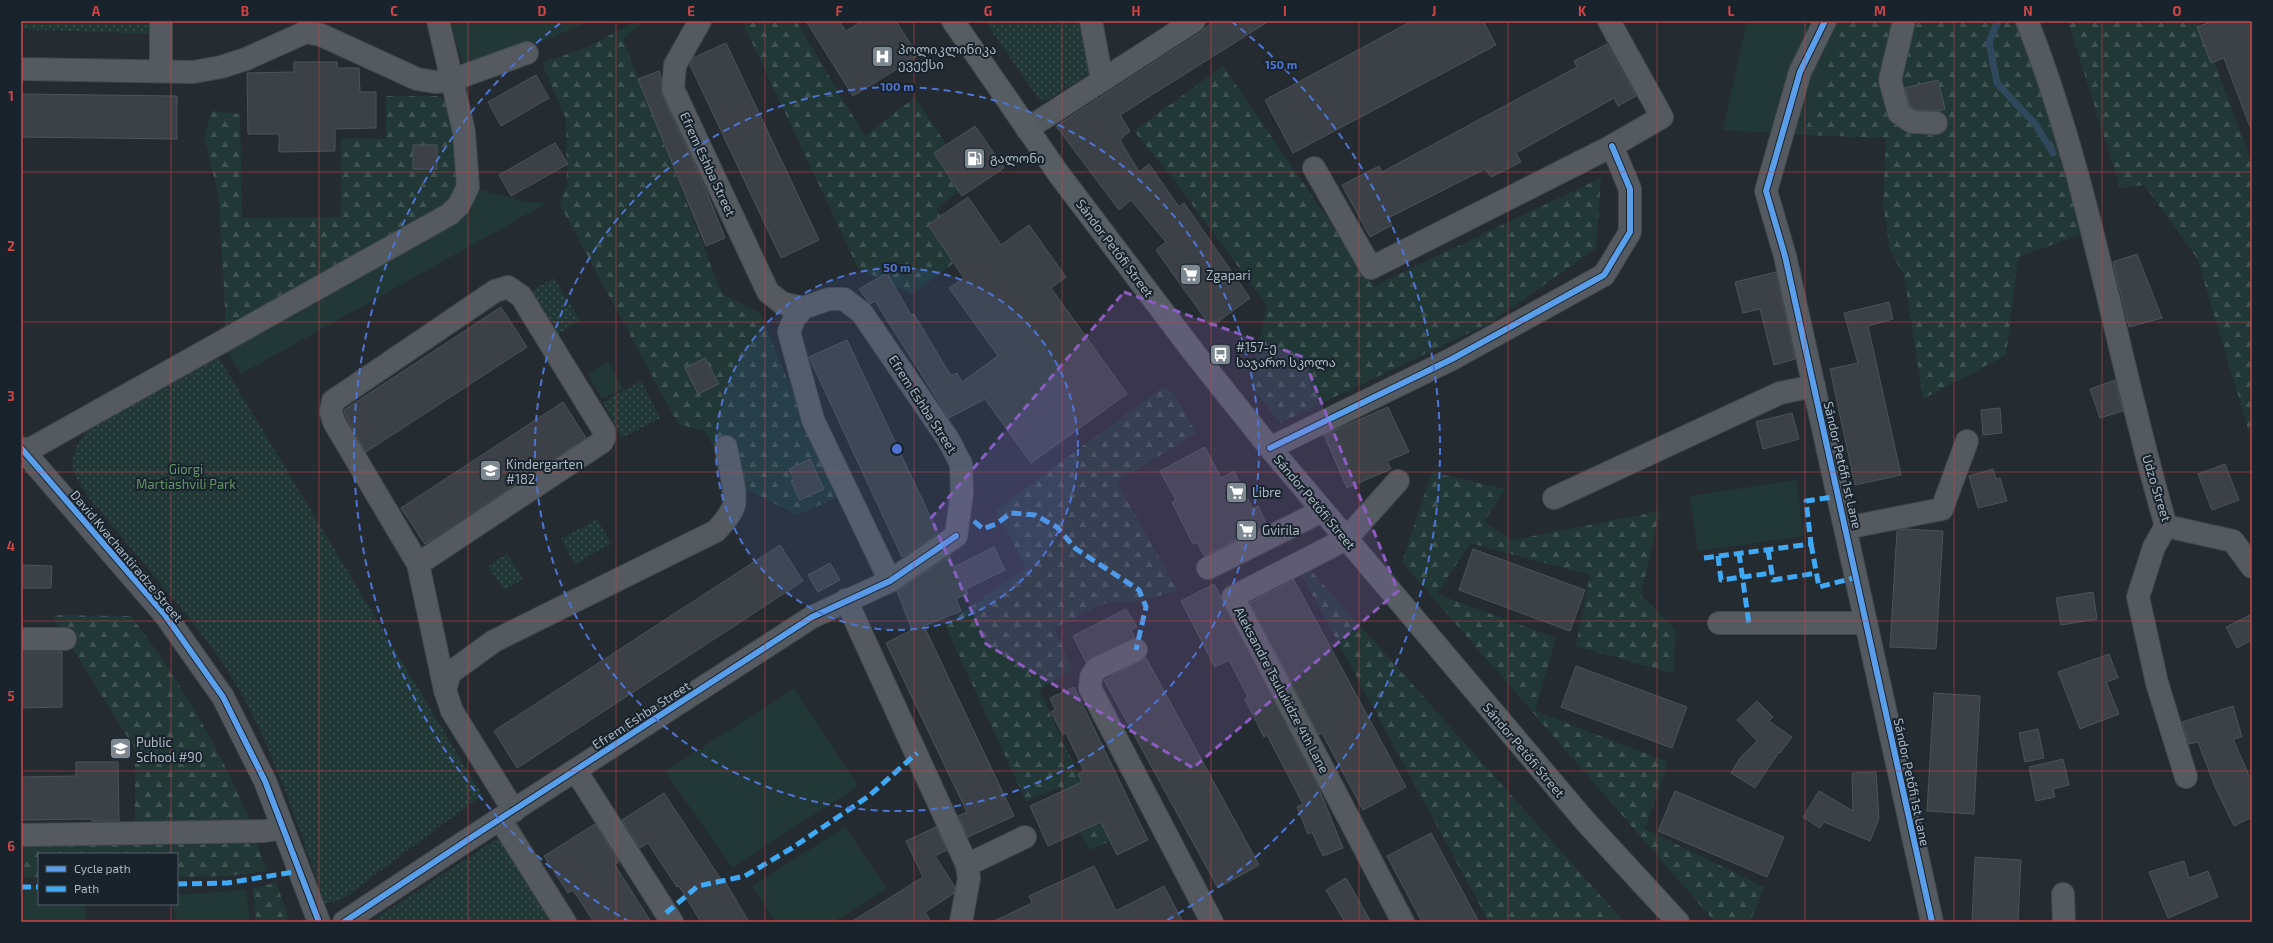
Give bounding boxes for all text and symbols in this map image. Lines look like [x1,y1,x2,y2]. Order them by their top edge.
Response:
text: A [92,3,101,19]
text: B [241,3,249,19]
text: C [390,3,398,19]
text: D [538,3,547,19]
text: E [687,3,695,19]
text: F [835,3,843,19]
text: G [984,3,992,19]
text: H [1132,3,1141,19]
text: I [1283,3,1287,19]
text: J [1432,3,1436,19]
text: K [1578,3,1587,19]
text: L [1728,3,1735,19]
text: M [1874,3,1886,19]
text: N [2023,3,2033,19]
text: O [2173,3,2182,19]
place label: პოლიკლინიკა ევექსი [898,41,996,72]
hospital icon: პოლიკლინიკა ევექსი [870,43,896,69]
text: 150 m [1265,57,1297,71]
text: 100 m [880,79,914,93]
text: 1 [8,88,14,104]
street label: Efrem Eshba Street [677,109,739,219]
fuel station icon: გალონი [962,145,988,171]
place label: გალონი [990,150,1045,167]
street label: Sándor Petőfi Street [1073,196,1157,300]
text: 2 [7,238,15,254]
text: 50 m [883,260,911,274]
supermarket icon: Zgapari [1178,262,1204,288]
place label: Zgapari [1206,267,1251,283]
place label: #157-ე საჯარო სკოლა [1236,339,1336,371]
bus stop icon: #157-ე საჯარო სკოლა [1208,341,1234,367]
street label: Efrem Eshba Street [885,352,961,456]
text: 3 [7,388,15,404]
street label: Sándor Petőfi 1st Lane [1821,400,1865,530]
centre of rings [890,442,904,456]
street label: Sándor Petőfi Street [1271,451,1359,553]
street label: Udzo Street [2139,453,2175,523]
place label: Kindergarten #182 [506,456,583,487]
school or university icon: Kindergarten #182 [478,458,504,484]
park label: Giorgi Martiashvili Park [136,461,236,492]
supermarket icon: Libre [1223,479,1249,505]
place label: Libre [1252,484,1281,500]
street label: David Kvachantiradze Street [67,487,187,625]
supermarket icon: Gvirila [1234,517,1260,543]
place label: Gvirila [1262,522,1300,538]
text: 4 [7,538,15,554]
street label: Aleksandre Tsulukidze 4th Lane [1231,604,1333,776]
street label: Efrem Eshba Street [589,677,693,753]
text: 5 [7,688,15,704]
street label: Sándor Petőfi Street [1480,699,1568,801]
street label: Sándor Petőfi 1st Lane [1891,717,1933,847]
place label: Public School #90 [136,734,203,765]
school or university icon: Public School #90 [107,736,133,762]
text: 6 [7,838,15,854]
legend [38,853,178,905]
text: Cycle path [74,861,131,875]
text: Path [74,881,99,895]

